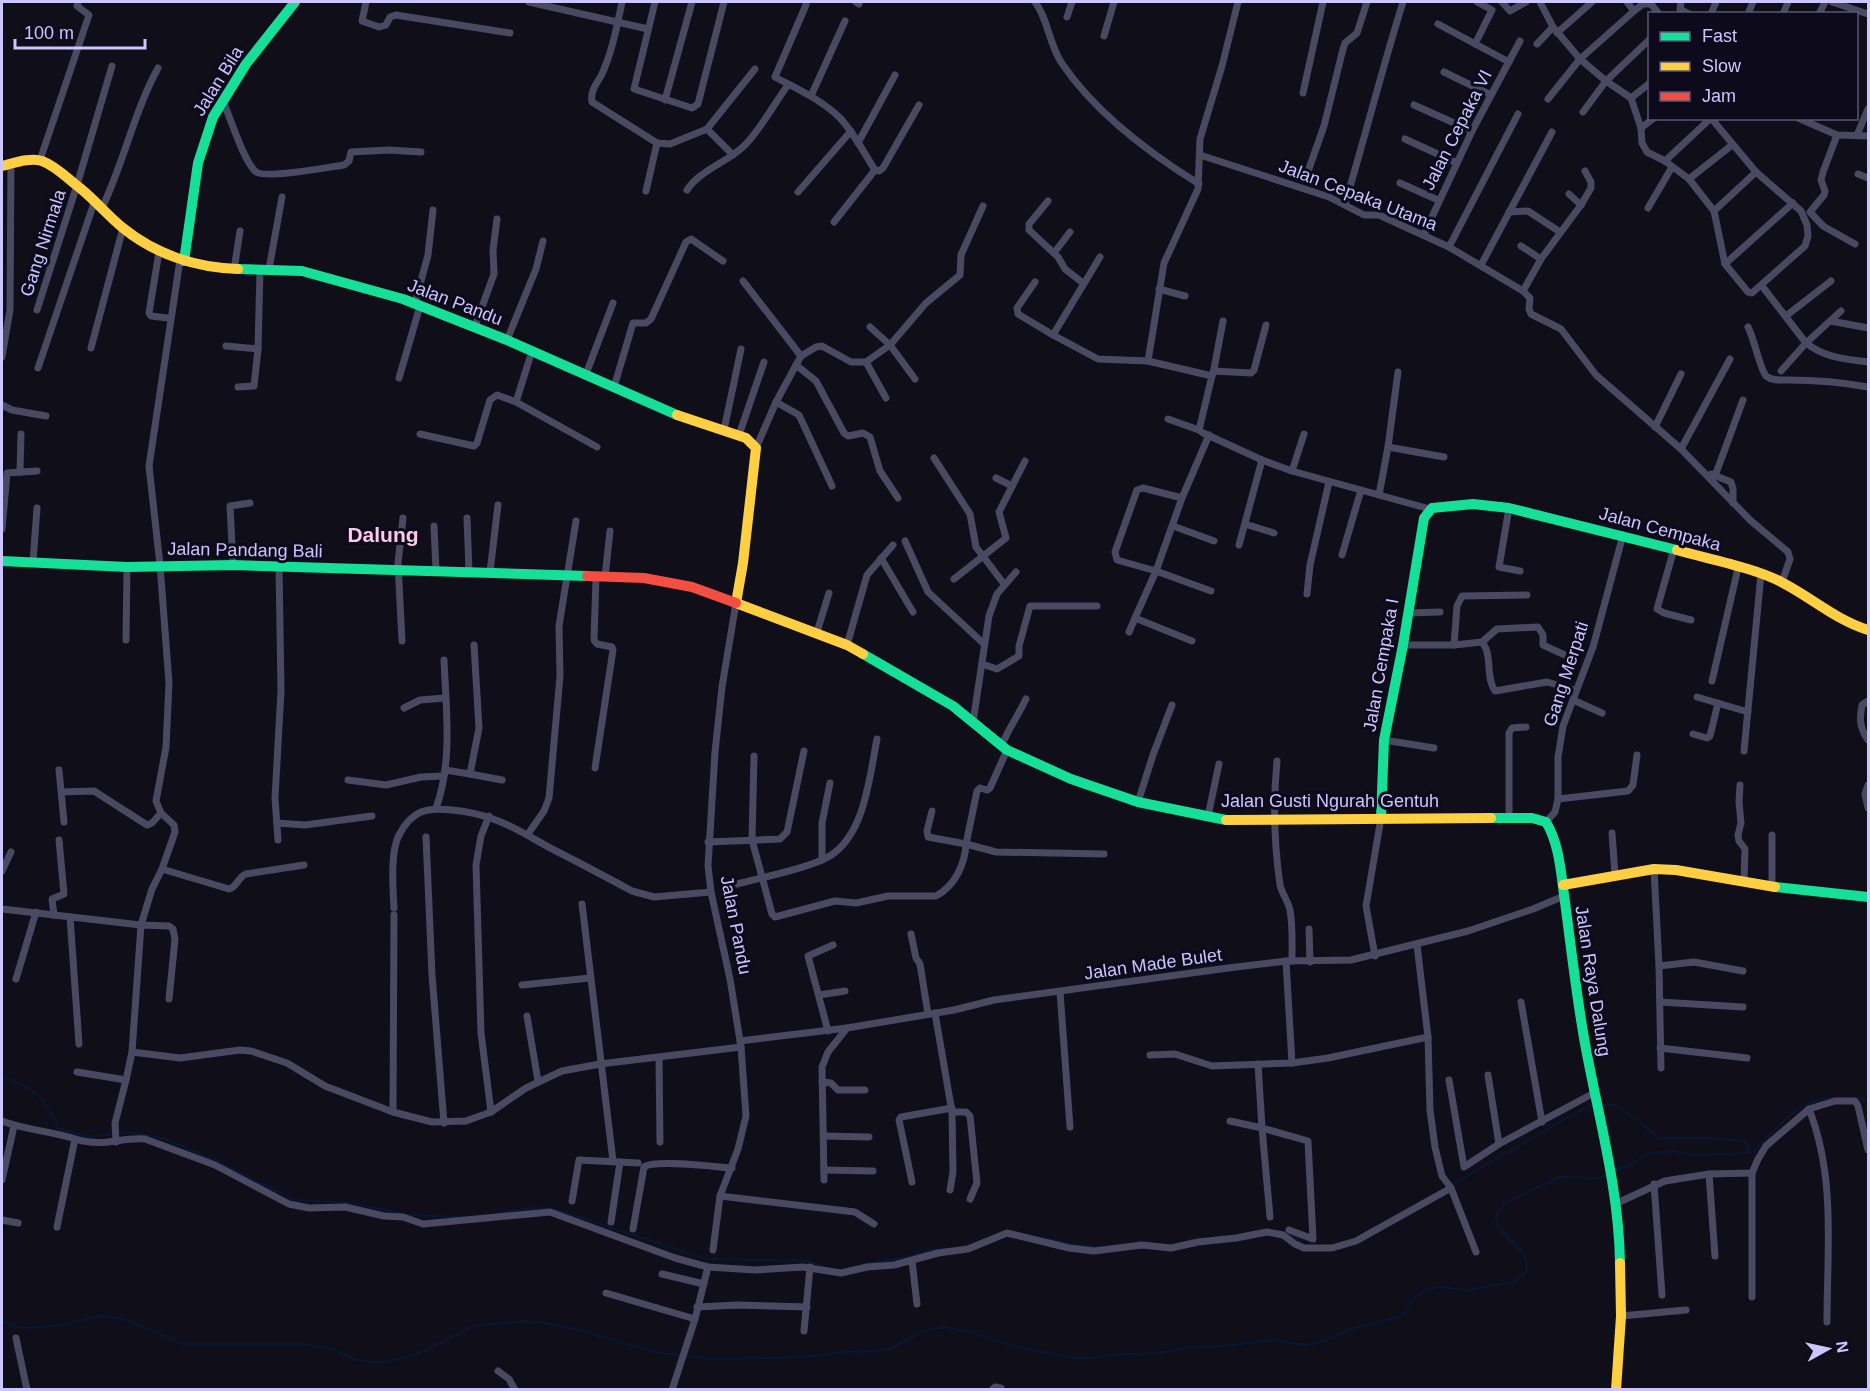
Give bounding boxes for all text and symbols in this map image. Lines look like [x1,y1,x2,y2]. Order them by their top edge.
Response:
scale bar [15,12,146,50]
legend [1648,12,1858,120]
text: 100 m [24,23,74,43]
text: Fast [1702,26,1737,46]
street label: Jalan Bila [189,42,248,119]
text: Slow [1702,56,1742,76]
street label: Jalan Cepaka VI [1418,67,1496,193]
text: Jam [1702,86,1736,106]
street label: Jalan Cepaka Utama [1276,156,1441,235]
street label: Gang Nirmala [16,186,70,299]
street label: Jalan Pandu [405,275,505,329]
street label: Jalan Cempaka [1597,503,1724,555]
district label: Dalung [347,523,419,546]
street label: Jalan Pandang Bali [167,539,323,561]
street label: Jalan Cempaka I [1359,597,1403,733]
street label: Gang Merpati [1540,619,1592,729]
street label: Jalan Gusti Ngurah Gentuh [1221,791,1439,811]
street label: Jalan Pandu [717,874,755,976]
street label: Jalan Raya Dalung [1571,904,1615,1058]
street label: Jalan Made Bulet [1083,944,1223,984]
north arrow [1798,1319,1858,1379]
text: N [1833,1340,1852,1354]

